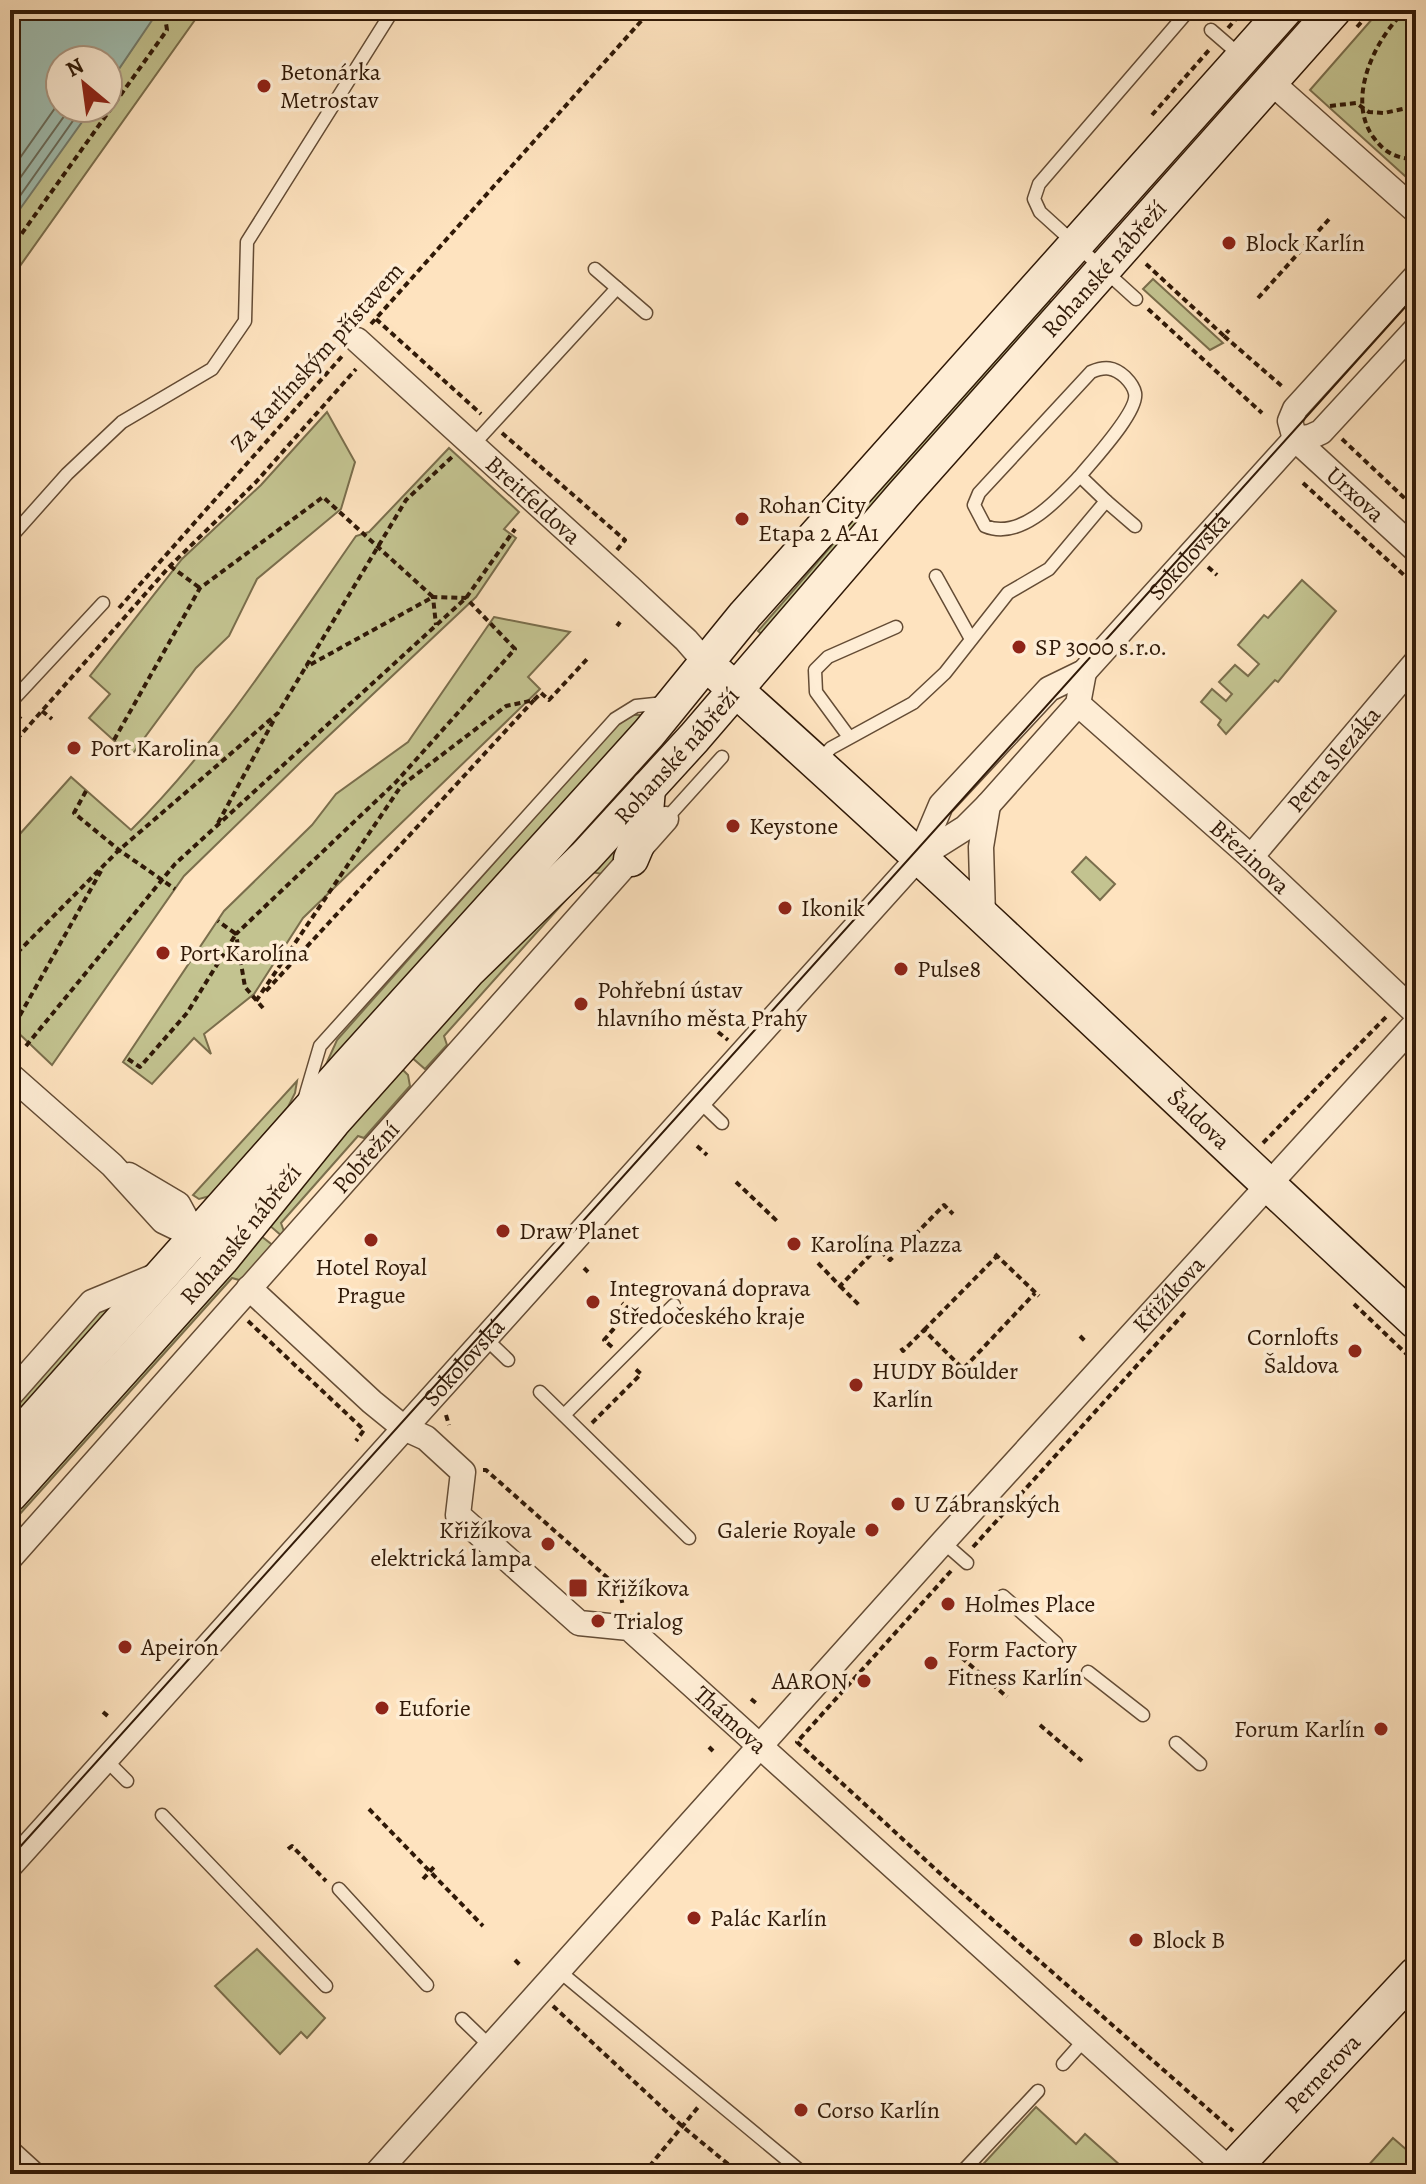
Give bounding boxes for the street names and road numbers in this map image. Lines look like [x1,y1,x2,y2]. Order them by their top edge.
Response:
street label: Rohanské nábřeží [1034,193,1174,344]
street label: Za Karlínským přístavem [223,255,411,459]
street label: Breitfeldova [479,448,588,552]
street label: Urxova [1319,459,1392,530]
street label: Sokolovská [1141,505,1237,607]
street label: Rohanské nábřeží [607,681,747,831]
street label: Petra Slezáka [1280,699,1388,819]
street label: Březinova [1203,812,1297,902]
street label: Šaldova [1161,1082,1238,1157]
street label: Pobřežní [325,1114,407,1200]
street label: Rohanské nábřeží [173,1157,308,1311]
street label: Křižíkova [1125,1249,1212,1340]
street label: Sokolovská [416,1311,512,1413]
street label: Thámova [687,1678,775,1762]
street label: Pernerova [1277,2026,1368,2120]

